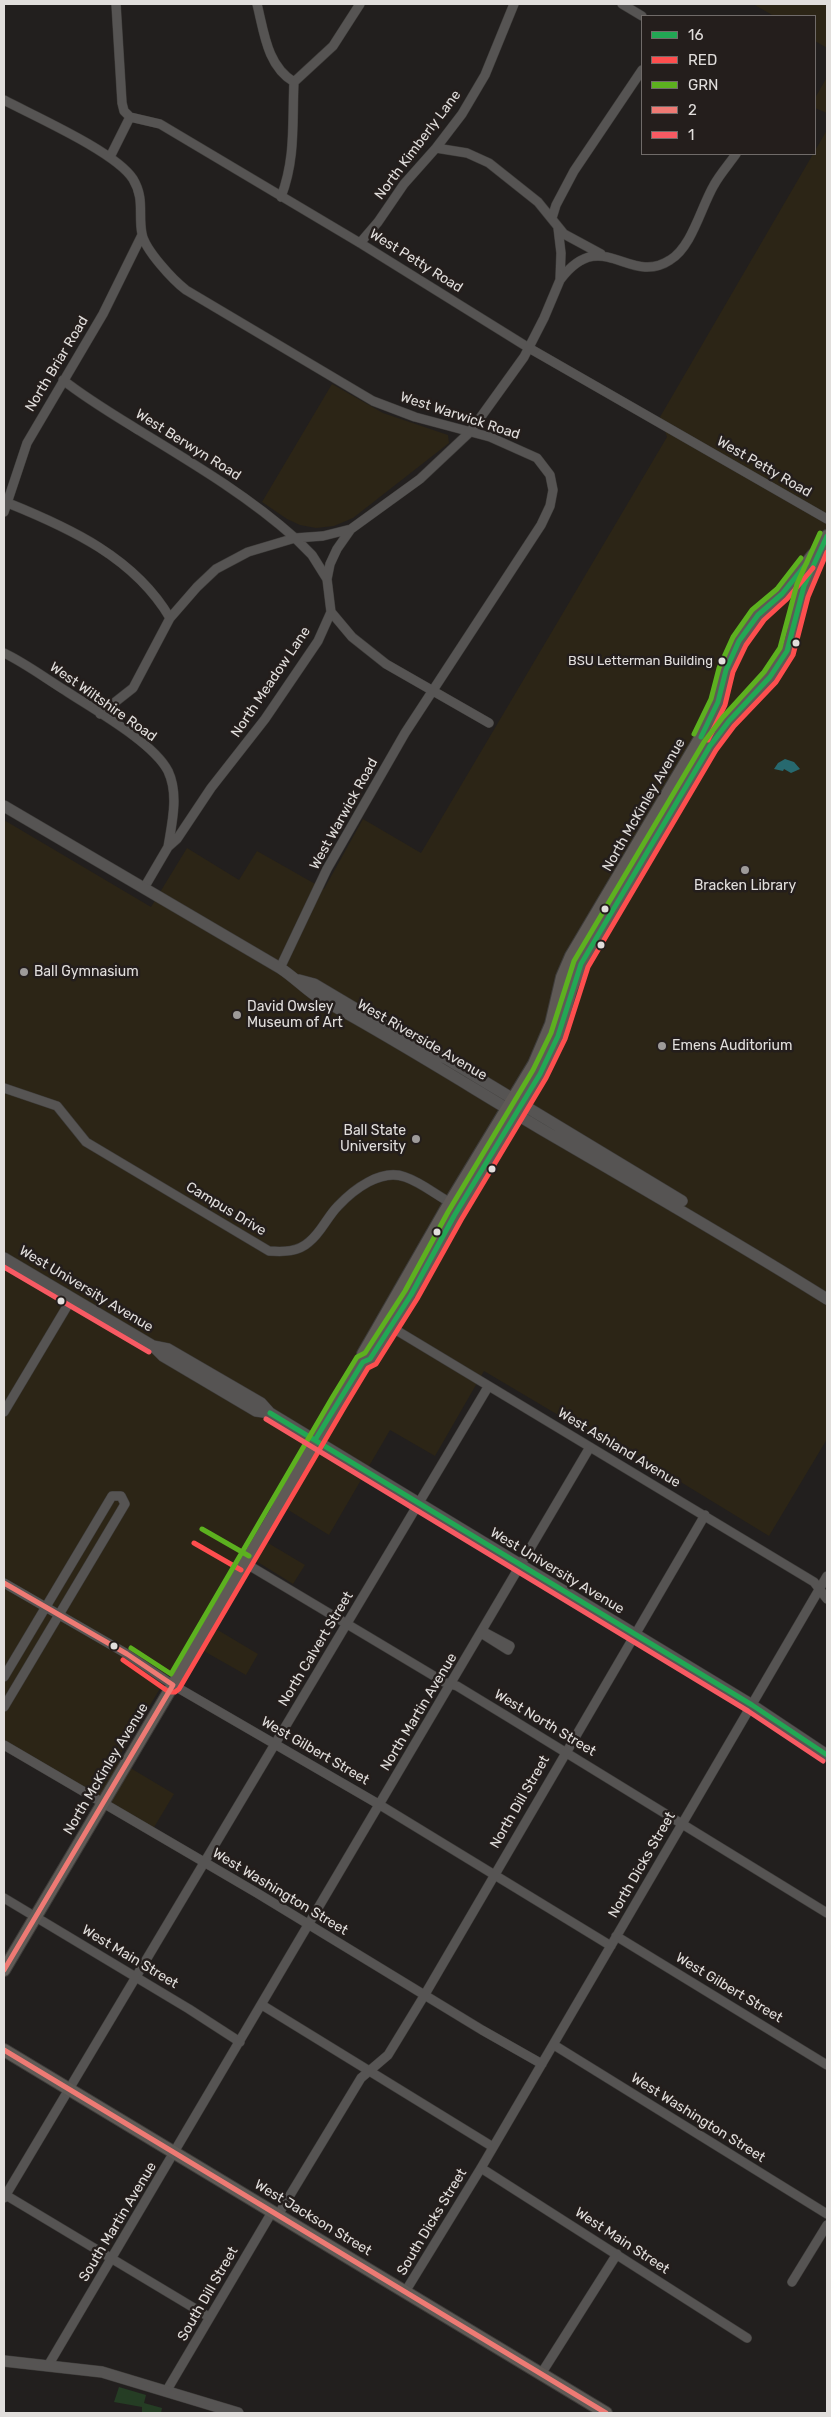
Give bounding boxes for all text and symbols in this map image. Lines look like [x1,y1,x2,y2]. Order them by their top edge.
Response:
legend [641,15,816,155]
text: 16 [688,26,703,44]
text: RED [688,51,717,69]
text: GRN [688,76,718,94]
street label: North Kimberly Lane [371,87,465,203]
text: 2 [688,101,697,119]
text: 1 [688,126,694,144]
street label: West Petty Road [366,226,466,296]
street label: North Briar Road [22,313,92,415]
street label: West Warwick Road [398,389,522,443]
street label: West Berwyn Road [132,406,244,484]
street label: West Petty Road [714,433,814,501]
street label: North Meadow Lane [228,623,314,741]
unlabelled marker [791,638,801,648]
place label: BSU Letterman Building [568,653,713,669]
marker: BSU Letterman Building [717,656,727,666]
street label: West Wiltshire Road [46,659,160,745]
street label: North McKinley Avenue [599,735,689,875]
street label: West Warwick Road [306,755,382,873]
marker: Bracken Library [739,864,751,876]
place label: Bracken Library [694,878,796,894]
unlabelled marker [600,904,610,914]
unlabelled marker [596,940,606,950]
place label: Ball Gymnasium [34,964,139,980]
marker: Ball Gymnasium [18,966,30,978]
street label: West Riverside Avenue [354,996,490,1084]
place label: David Owsley Museum of Art [247,999,343,1032]
marker: David Owsley Museum of Art [231,1009,243,1021]
place label: Emens Auditorium [672,1038,792,1054]
marker: Emens Auditorium [656,1040,668,1052]
place label: Ball State University [340,1123,406,1156]
marker: Ball State University [410,1133,422,1145]
unlabelled marker [487,1164,497,1174]
street label: Campus Drive [183,1178,269,1240]
unlabelled marker [432,1227,442,1237]
street label: West University Avenue [16,1242,156,1336]
unlabelled marker [56,1296,66,1306]
street label: West Ashland Avenue [555,1405,683,1491]
street label: West University Avenue [487,1524,627,1618]
street label: North Calvert Street [275,1589,357,1709]
unlabelled marker [109,1641,119,1651]
street label: North Martin Avenue [377,1650,461,1774]
street label: West North Street [491,1686,599,1760]
street label: North McKinley Avenue [60,1700,152,1838]
street label: West Gilbert Street [258,1713,372,1789]
street label: North Dill Street [487,1753,553,1851]
street label: North Dicks Street [605,1809,679,1921]
street label: West Washington Street [209,1845,351,1939]
street label: West Main Street [79,1922,181,1992]
street label: West Gilbert Street [672,1949,786,2027]
street label: West Washington Street [628,2070,768,2166]
street label: South Martin Avenue [76,2159,160,2285]
street label: South Dicks Street [394,2166,470,2278]
street label: West Jackson Street [251,2176,375,2260]
street label: West Main Street [572,2204,672,2278]
street label: South Dill Street [174,2244,242,2344]

